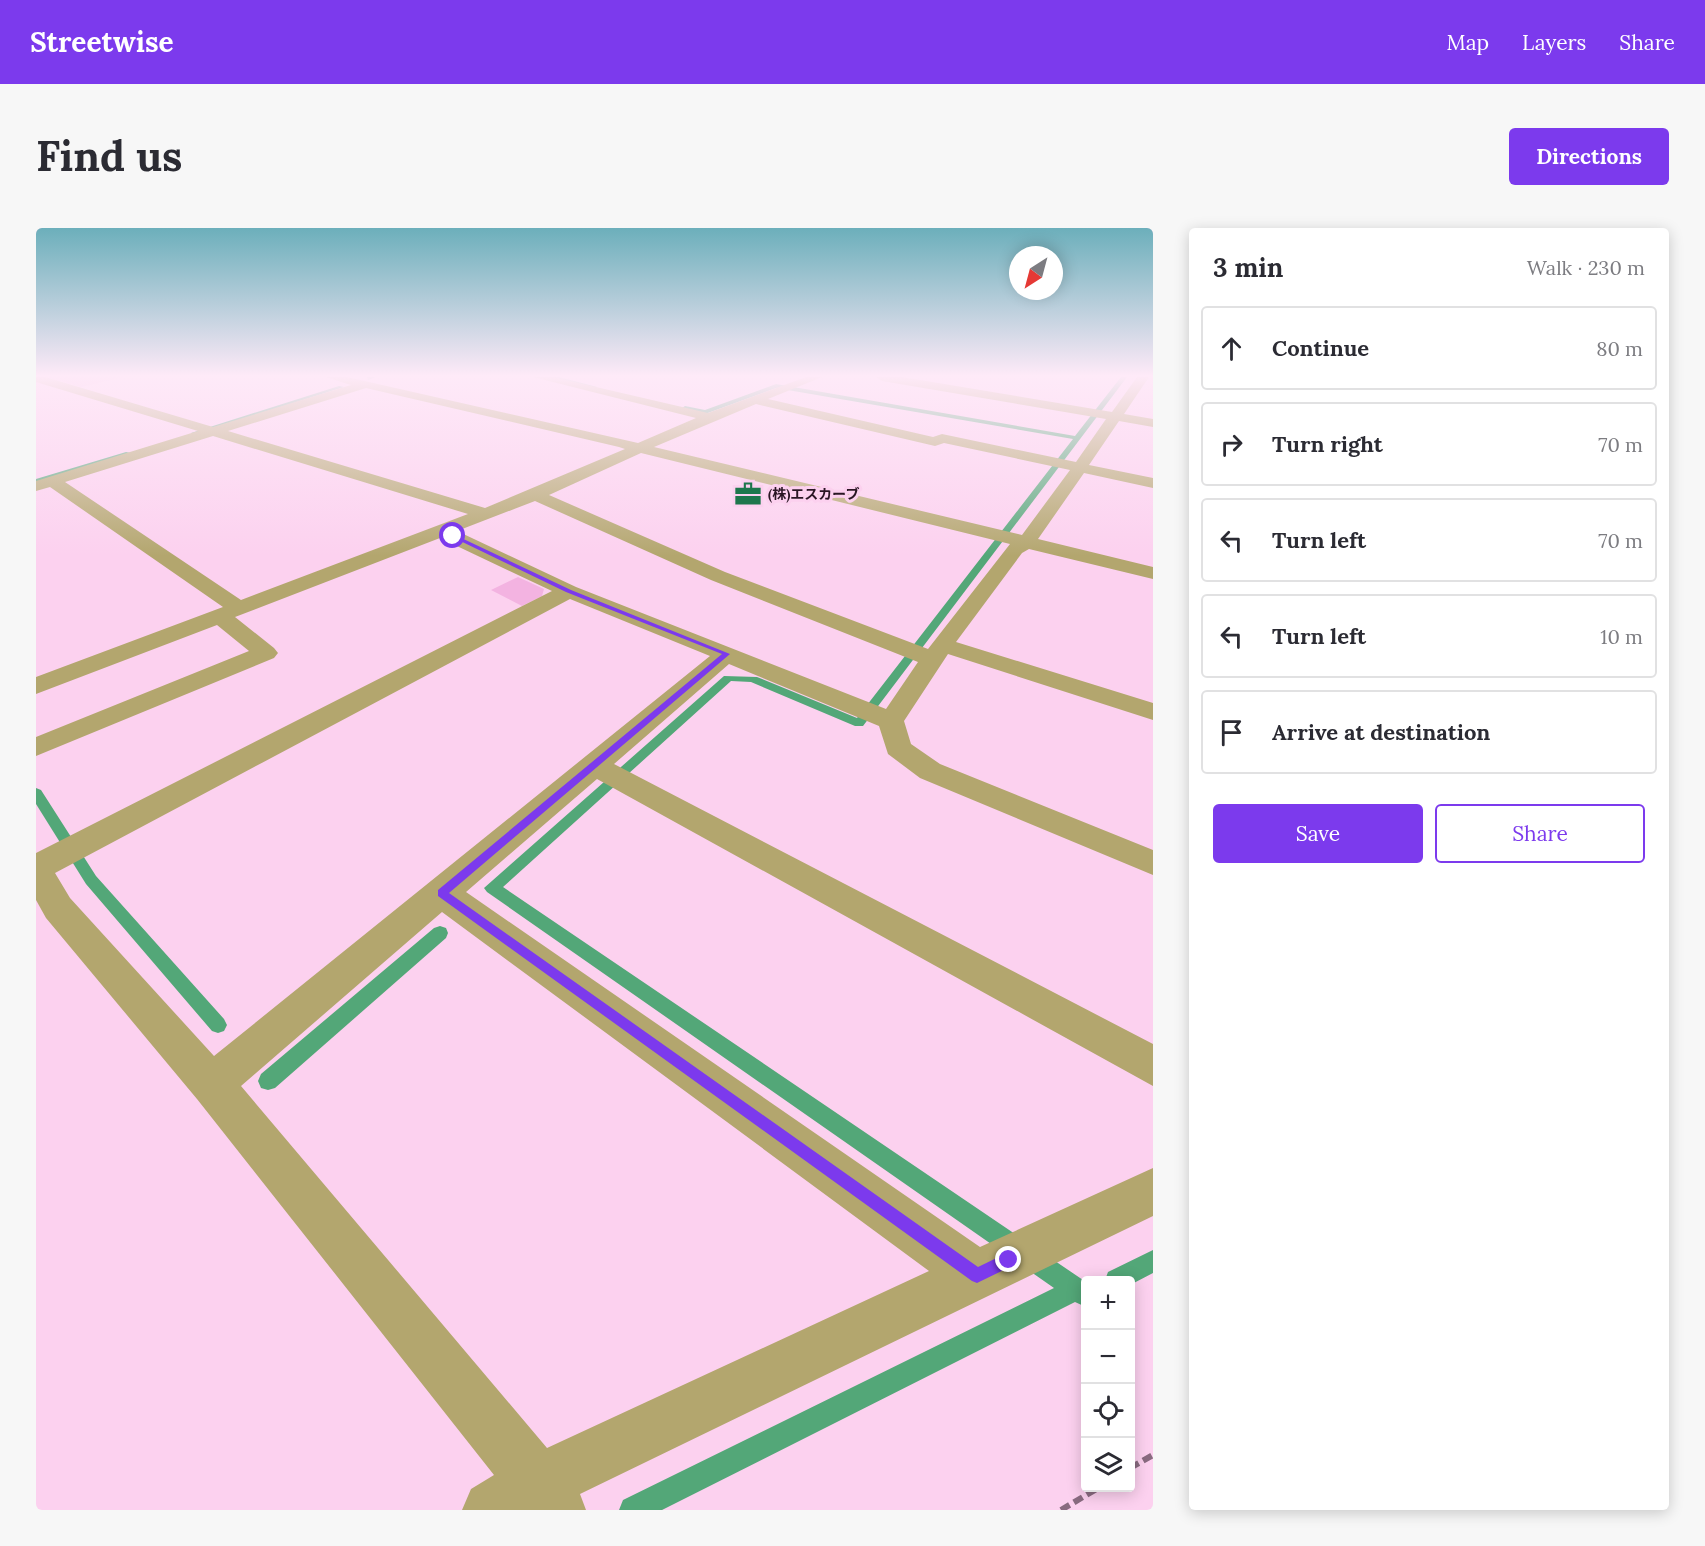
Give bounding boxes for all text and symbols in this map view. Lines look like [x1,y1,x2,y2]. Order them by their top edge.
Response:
text: Streetwise [30,24,174,60]
text: Map [1446,29,1489,56]
text: Layers [1522,29,1586,56]
text: Share [1619,29,1675,56]
button: Directions [1509,128,1669,185]
text: Find us [36,129,182,183]
north arrow [1009,246,1063,300]
text: 3 min [1213,251,1283,284]
text: Walk · 230 m [1527,255,1645,280]
icon: ahead [1215,332,1248,365]
text: Continue [1272,334,1369,362]
text: 80 m [1596,336,1643,361]
icon: right [1215,428,1248,461]
text: Turn right [1272,430,1383,458]
text: 70 m [1598,432,1643,457]
office icon: (株)エスカーブ [733,479,763,509]
place label: (株)エスカーブ [768,485,859,503]
route start [439,522,465,548]
icon: left [1215,524,1248,557]
text: Turn left [1272,526,1366,554]
text: 70 m [1598,528,1643,553]
icon: left [1215,620,1248,653]
text: Turn left [1272,622,1366,650]
text: 10 m [1600,624,1643,649]
icon: arrive [1215,716,1248,749]
text: Arrive at destination [1272,718,1490,746]
button: Save [1213,804,1423,863]
button: Share [1435,804,1645,863]
route end [995,1246,1021,1272]
map controls [1081,1276,1135,1492]
button: + [1081,1276,1135,1330]
button: − [1081,1330,1135,1384]
button: locate [1081,1384,1135,1438]
button: layers [1081,1438,1135,1492]

